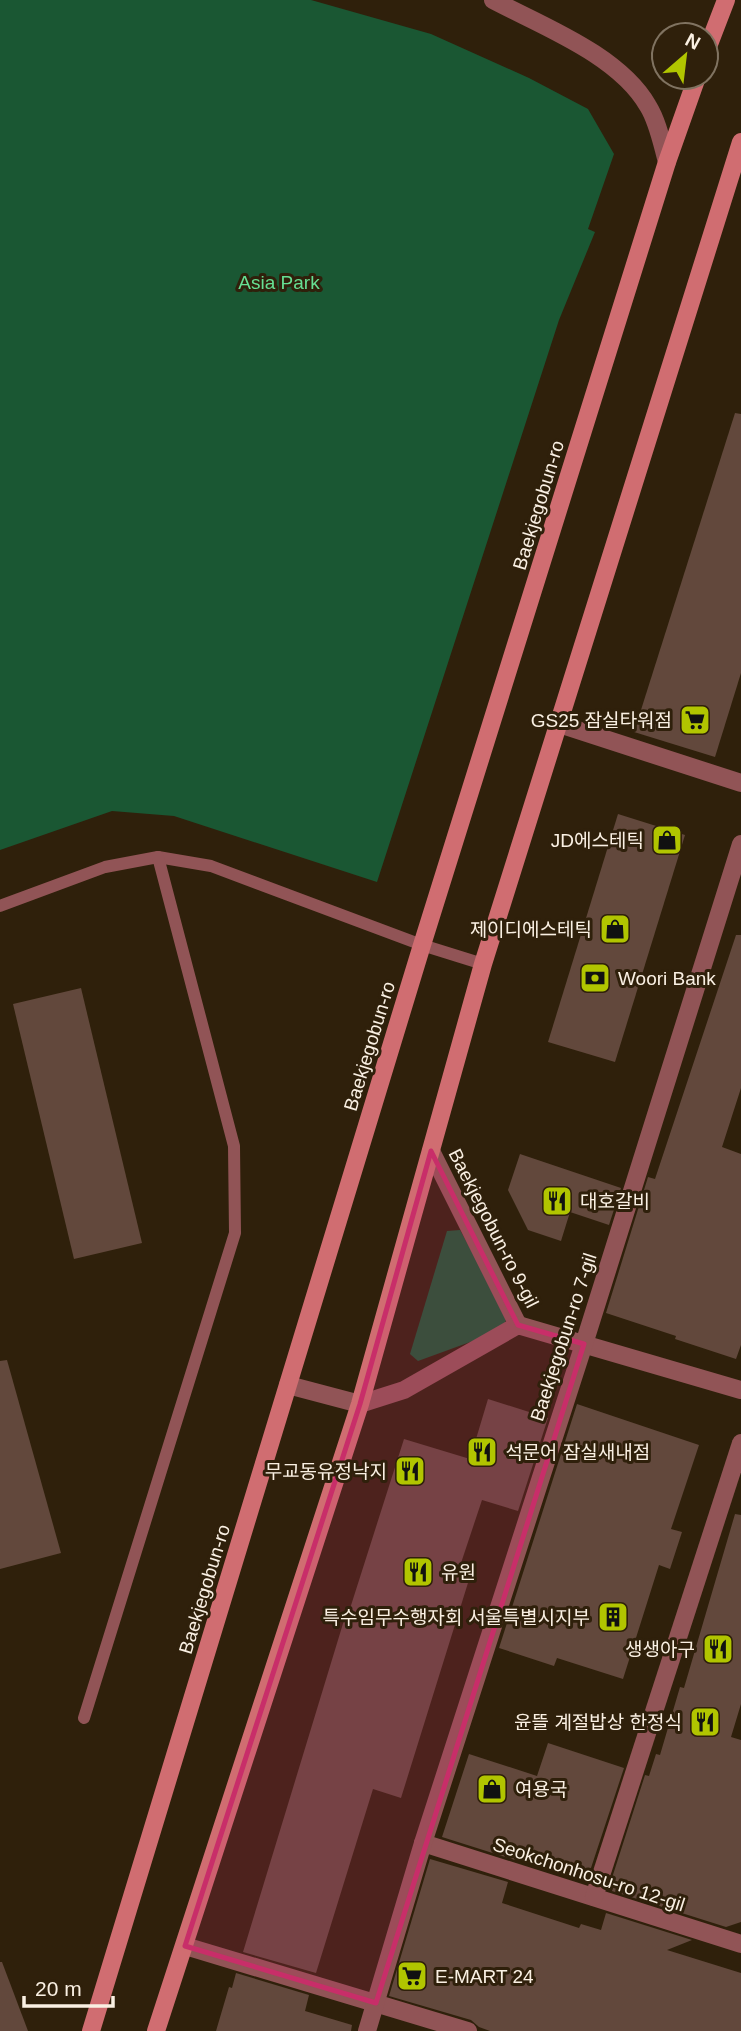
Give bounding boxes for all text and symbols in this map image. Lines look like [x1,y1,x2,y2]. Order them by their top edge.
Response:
north arrow [650,21,720,91]
text: N [682,29,704,54]
park label: Asia Park [238,272,320,293]
street label: Baekjegobun-ro [509,438,568,572]
supermarket icon: GS25 잠실타워점 [678,703,712,737]
place label: GS25 잠실타워점 [531,710,672,731]
shop icon: JD에스테틱 [650,823,684,857]
place label: JD에스테틱 [551,830,644,851]
shop icon: 제이디에스테틱 [598,912,632,946]
place label: 제이디에스테틱 [470,919,592,940]
bank icon: Woori Bank [578,961,612,995]
place label: Woori Bank [618,968,716,989]
street label: Baekjegobun-ro [340,979,399,1113]
street label: Baekjegobun-ro 9-gil [444,1145,543,1311]
restaurant icon: 대호갈비 [540,1184,574,1218]
place label: 대호갈비 [580,1191,650,1212]
street label: Baekjegobun-ro 7-gil [526,1251,601,1424]
restaurant icon: 석문어 잠실새내점 [465,1435,499,1469]
place label: 석문어 잠실새내점 [505,1442,650,1463]
restaurant icon: 무교동유정낙지 [393,1454,427,1488]
place label: 무교동유정낙지 [265,1461,387,1482]
street label: Baekjegobun-ro [175,1522,234,1656]
restaurant icon: 유원 [401,1555,435,1589]
place label: 유원 [441,1562,476,1583]
building icon: 특수임무수행자회 서울특별시지부 [596,1600,630,1634]
place label: 특수임무수행자회 서울특별시지부 [323,1607,590,1628]
restaurant icon: 생생아구 [701,1632,735,1666]
place label: 생생아구 [625,1639,695,1660]
restaurant icon: 윤뜰 계절밥상 한정식 [688,1705,722,1739]
place label: 윤뜰 계절밥상 한정식 [514,1712,682,1733]
shop icon: 여용국 [475,1772,509,1806]
place label: 여용국 [515,1779,567,1800]
street label: Seokchonhosu-ro 12-gil [490,1833,688,1915]
supermarket icon: E-MART 24 [395,1959,429,1993]
scale bar [24,1965,114,2009]
place label: E-MART 24 [435,1966,534,1987]
text: 20 m [35,1977,82,2000]

